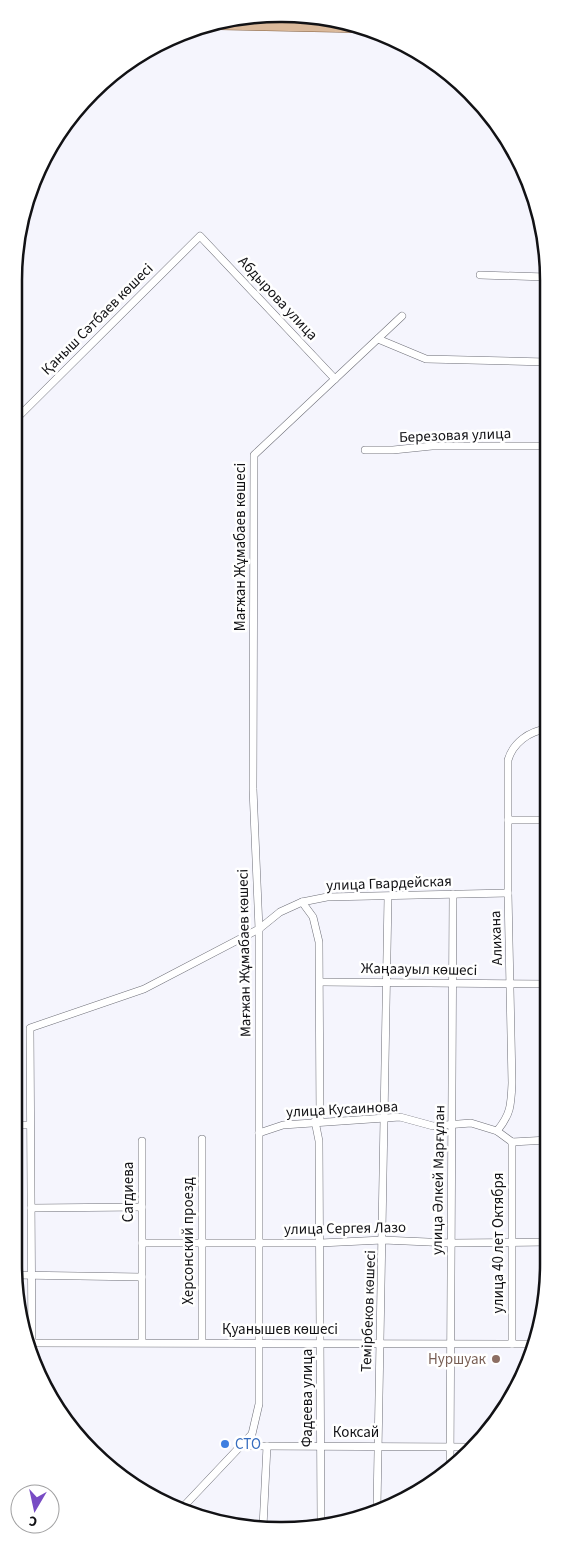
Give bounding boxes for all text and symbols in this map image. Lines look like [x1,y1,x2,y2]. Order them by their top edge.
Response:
street label: Абдырова улица [233,252,322,345]
street label: Қаныш Сәтбаев көшесі [37,259,158,380]
street label: Березовая улица [399,423,511,448]
street label: Мағжан Жұмабаев көшесі [230,463,251,631]
street label: Мағжан Жұмабаев көшесі [233,869,256,1037]
street label: улица Гвардейская [326,871,452,896]
street label: Алихана [485,910,508,966]
street label: Жаңаауыл көшесі [361,958,477,981]
street label: улица Кусаинова [285,1096,399,1123]
street label: улица Әлкей Марғұлан [427,1105,450,1255]
street label: Сагдиева [118,1162,139,1222]
street label: улица 40 лет Октября [488,1173,509,1313]
street label: Херсонский проезд [178,1177,199,1305]
street label: улица Сергея Лазо [284,1217,406,1240]
street label: Темірбеков көшесі [356,1250,381,1372]
street label: Қуанышев көшесі [222,1319,338,1340]
street label: Фадеева улица [297,1349,318,1447]
place label: Нуршуак [428,1349,487,1370]
marker: Нуршуак [490,1353,502,1365]
street label: Коксай [333,1422,379,1443]
place label: СТО [235,1434,261,1455]
marker: СТО [219,1438,231,1450]
north arrow [10,1484,60,1534]
text: С [28,1510,39,1531]

